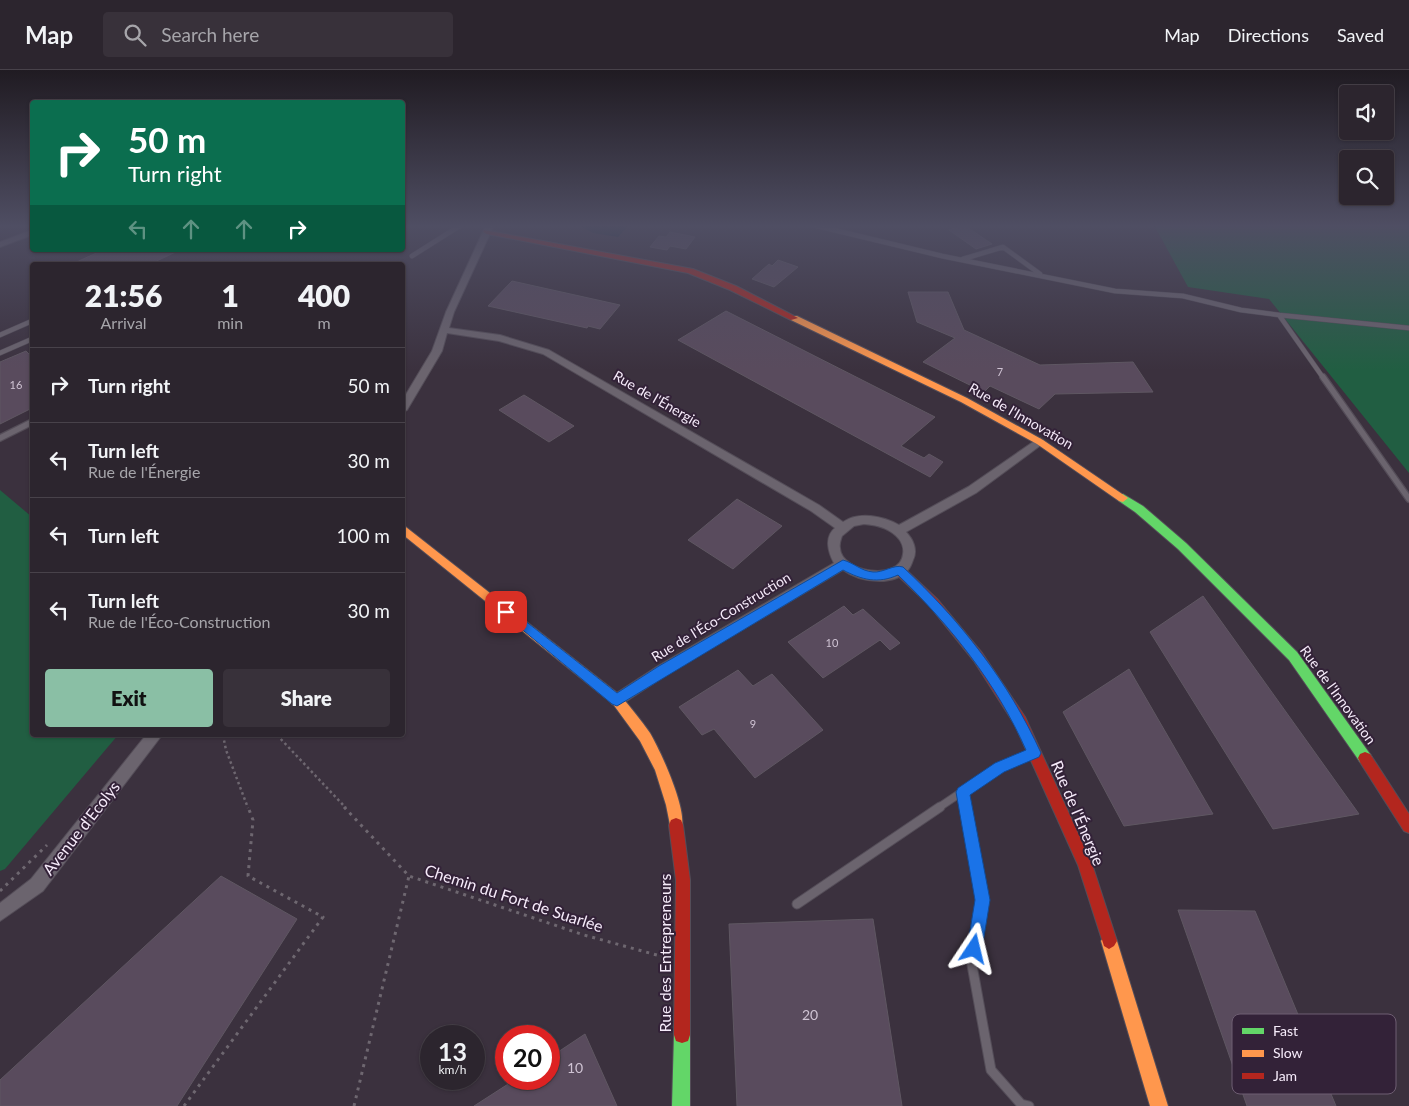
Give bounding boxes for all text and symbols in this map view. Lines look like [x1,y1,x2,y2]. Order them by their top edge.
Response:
search box [103,12,453,57]
text: Map [25,20,73,49]
icon: search [121,21,149,49]
text: Search here [161,23,259,46]
text: Map [1164,24,1200,46]
text: Directions [1228,24,1309,46]
text: Saved [1337,24,1384,46]
map controls [1339,85,1394,205]
button: sound [1339,85,1394,140]
text: 50 m [128,118,206,160]
icon: right [45,120,110,185]
button: search [1339,150,1394,205]
text: Turn right [128,160,222,187]
icon: left [124,215,152,243]
icon: ahead [177,215,205,243]
icon: ahead [230,215,258,243]
icon: right [283,215,311,243]
text: 21:56 [85,277,162,313]
text: 1 [221,277,239,313]
text: 400 [298,277,350,313]
text: Arrival [101,313,147,332]
text: min [217,313,243,332]
text: m [317,313,331,332]
house number: 7 [997,365,1003,378]
street label: Rue de l'Énergie [610,367,704,431]
icon: right [45,371,73,399]
text: Turn right [88,374,170,397]
text: 50 m [347,374,390,397]
house number: 16 [10,378,22,391]
street label: Rue de l'Innovation [966,379,1076,452]
text: Turn left [88,439,159,462]
icon: left [45,446,73,474]
text: 30 m [347,449,390,472]
text: Rue de l'Énergie [88,462,200,481]
icon: left [45,521,73,549]
text: Turn left [88,524,159,547]
text: 100 m [336,524,390,547]
street label: Rue de l'Éco-Construction [648,568,794,665]
text: Turn left [88,589,159,612]
pin [485,591,527,633]
icon: left [45,596,73,624]
icon: arrive [492,598,520,626]
text: 30 m [347,599,390,622]
text: Rue de l'Éco-Construction [88,612,271,631]
house number: 10 [826,636,839,649]
street label: Rue de l'Innovation [1297,642,1380,747]
button: Exit [45,669,213,727]
button: Share [223,669,390,727]
house number: 9 [750,717,756,730]
street label: Rue de l'Énergie [1048,757,1109,868]
street label: Avenue d'Ecolys [38,777,123,878]
street label: Chemin du Fort de Suarlée [423,860,606,935]
street label: Rue des Entrepreneurs [655,873,674,1033]
position arrow [947,922,999,974]
house number: 20 [802,1006,818,1023]
legend [1232,1014,1396,1094]
text: Fast [1273,1022,1298,1039]
speed limit sign: 20 [495,1025,560,1090]
text: 13 [438,1036,467,1066]
text: Slow [1273,1044,1303,1061]
house number: 10 [567,1059,583,1076]
text: km/h [438,1062,467,1077]
text: Jam [1273,1067,1297,1084]

